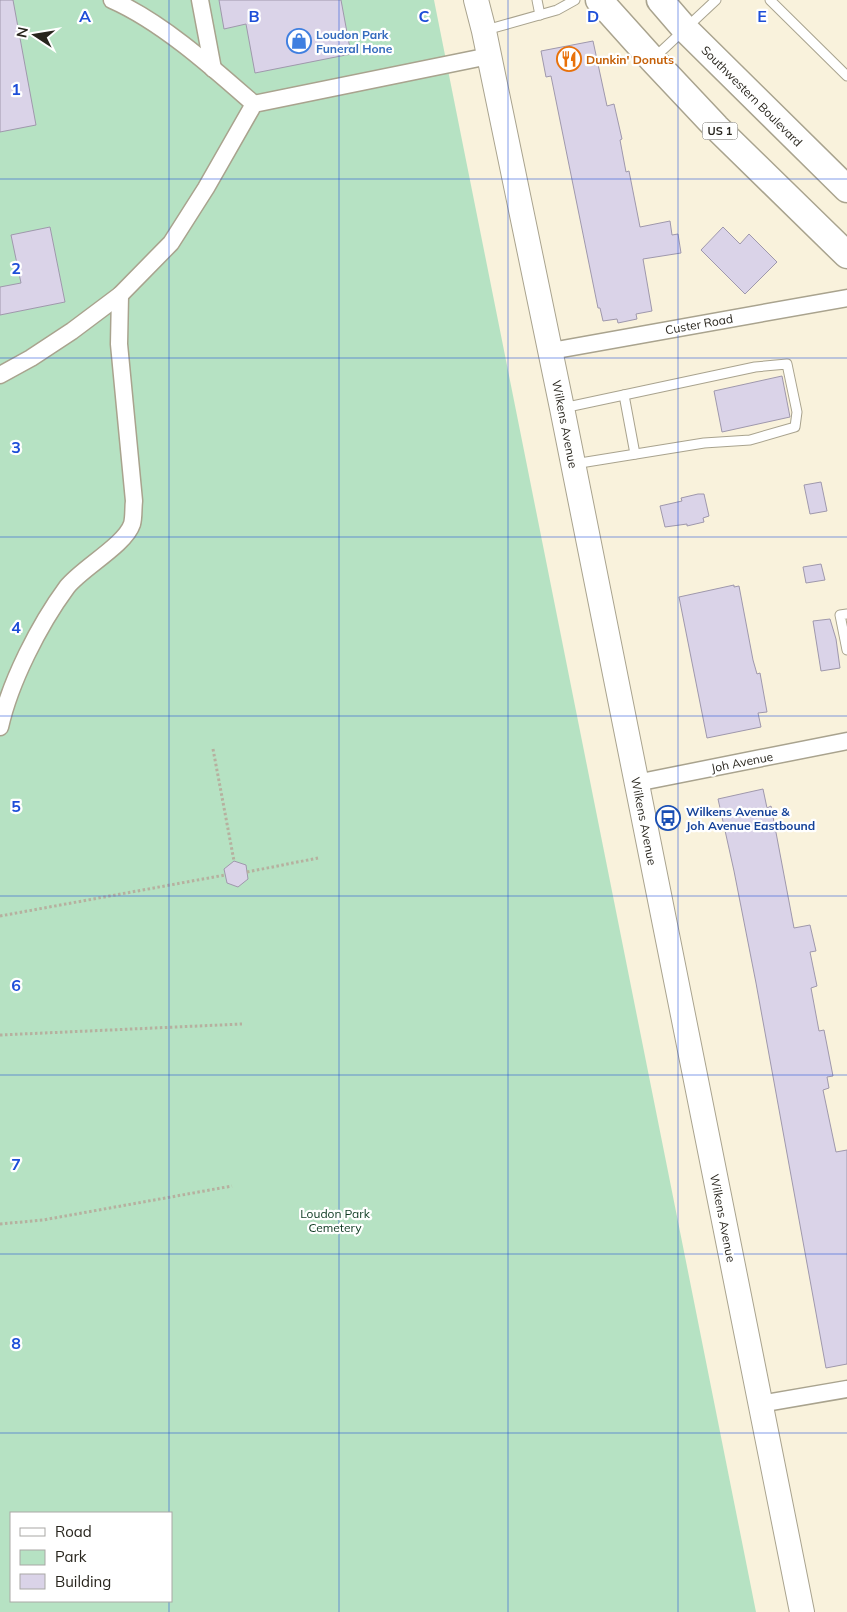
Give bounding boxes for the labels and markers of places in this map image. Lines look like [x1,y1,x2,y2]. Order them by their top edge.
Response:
place label: Loudon Park Funeral Hone [316,27,393,56]
shop icon: Loudon Park Funeral Hone [286,28,312,54]
restaurant icon: Dunkin' Donuts [556,46,582,72]
place label: Dunkin' Donuts [586,52,674,67]
place label: Wilkens Avenue & Joh Avenue Eastbound [686,804,815,833]
bus stop icon: Wilkens Avenue & Joh Avenue Eastbound [655,805,681,831]

